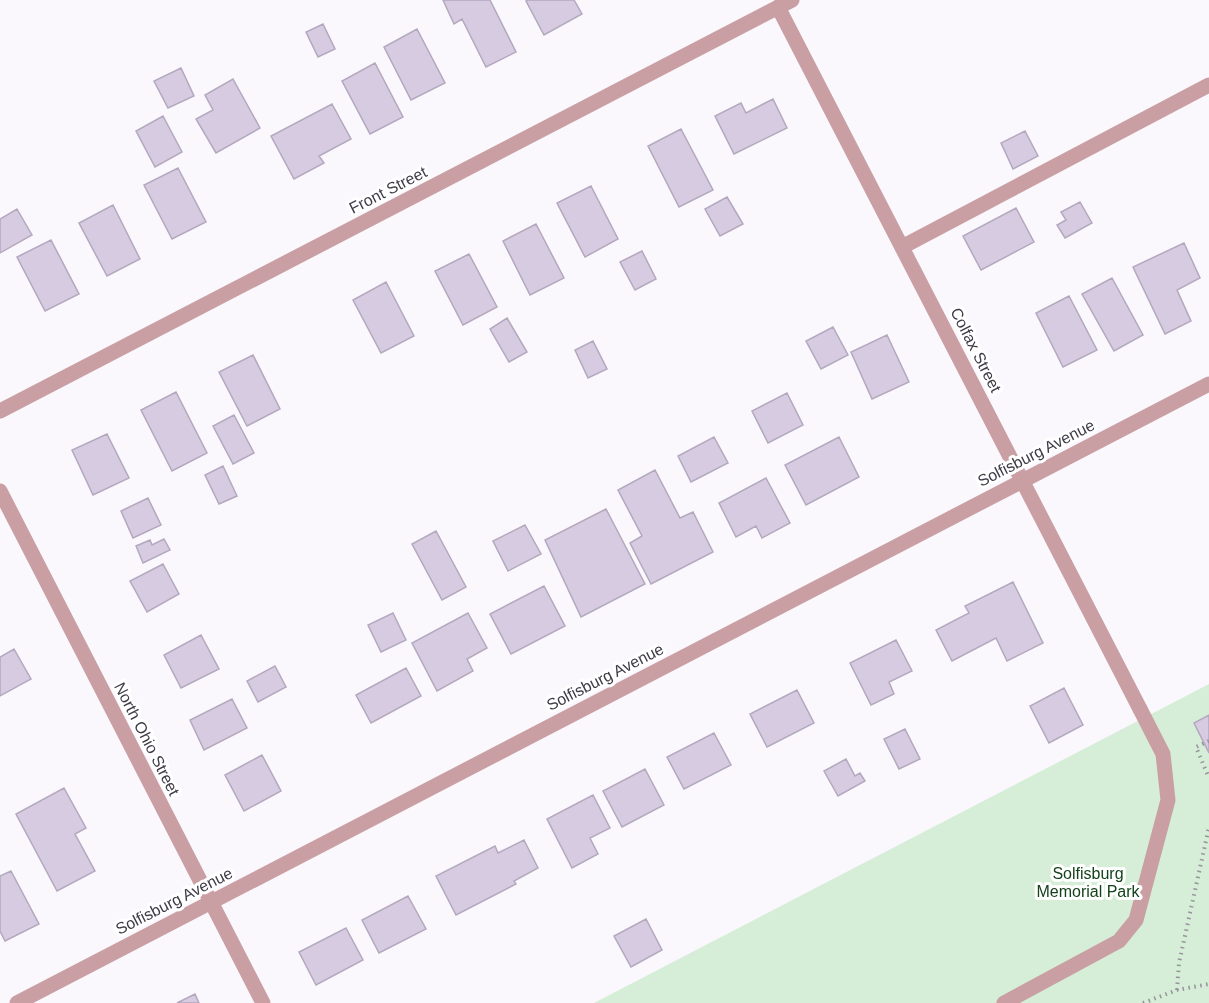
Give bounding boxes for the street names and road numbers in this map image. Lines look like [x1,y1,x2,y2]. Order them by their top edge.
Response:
street label: Front Street [347,163,430,217]
street label: Colfax Street [947,305,1005,396]
street label: Solfisburg Avenue [975,416,1097,490]
street label: Solfisburg Avenue [544,640,666,714]
street label: North Ohio Street [111,680,183,799]
street label: Solfisburg Avenue [113,864,235,938]

